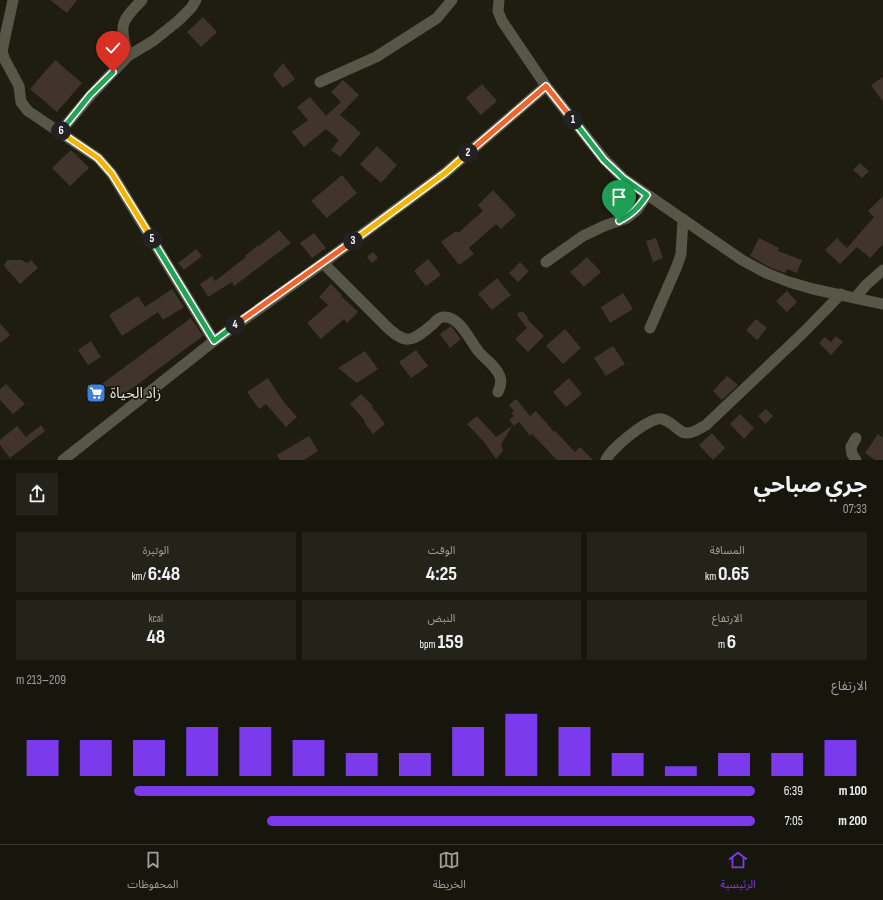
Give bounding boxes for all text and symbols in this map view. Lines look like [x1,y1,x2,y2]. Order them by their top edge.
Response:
pin [96,31,130,72]
icon: check [102,37,124,59]
pin: 1 [563,110,583,130]
text: 1 [571,113,575,126]
pin: 6 [51,121,71,141]
text: 6 [58,124,64,137]
pin: 2 [458,143,478,163]
text: 2 [466,146,470,159]
pin [602,180,636,221]
icon: arrive [608,186,630,208]
pin: 5 [142,229,162,249]
pin: 3 [343,231,363,251]
text: 5 [150,232,154,245]
text: 3 [351,234,355,247]
pin: 4 [225,315,245,335]
text: 4 [232,318,238,331]
supermarket icon: زاد الحياة [85,382,107,404]
place label: زاد الحياة [110,384,161,403]
text: جري صباحي [753,472,867,499]
button: share [16,473,58,515]
text: 07:33 [843,501,867,517]
text: الوتيرة [143,544,169,557]
text: الوقت [428,544,455,557]
text: المسافة [710,544,745,557]
text: 6:48 [148,562,180,586]
text: 4:25 [426,562,457,586]
text: 0.65 [718,562,749,586]
text: /km [131,570,148,583]
text: km [705,570,718,583]
text: kcal [149,612,163,625]
text: النبض [428,612,455,625]
text: الارتفاع [712,612,742,625]
text: 48 [146,625,165,649]
text: 159 [437,630,464,654]
text: 6 [727,630,736,654]
text: bpm [419,638,437,651]
text: m [718,638,727,651]
text: 209–213 m [16,672,66,688]
text: الارتفاع [831,678,867,694]
text: 6:39 [784,783,803,799]
text: 100 m [839,783,867,799]
text: 7:05 [784,813,803,829]
text: 200 m [838,813,867,829]
tab: المحفوظات [127,849,178,896]
tab: الخريطة [433,849,466,896]
tab: الرئيسية [720,849,756,896]

